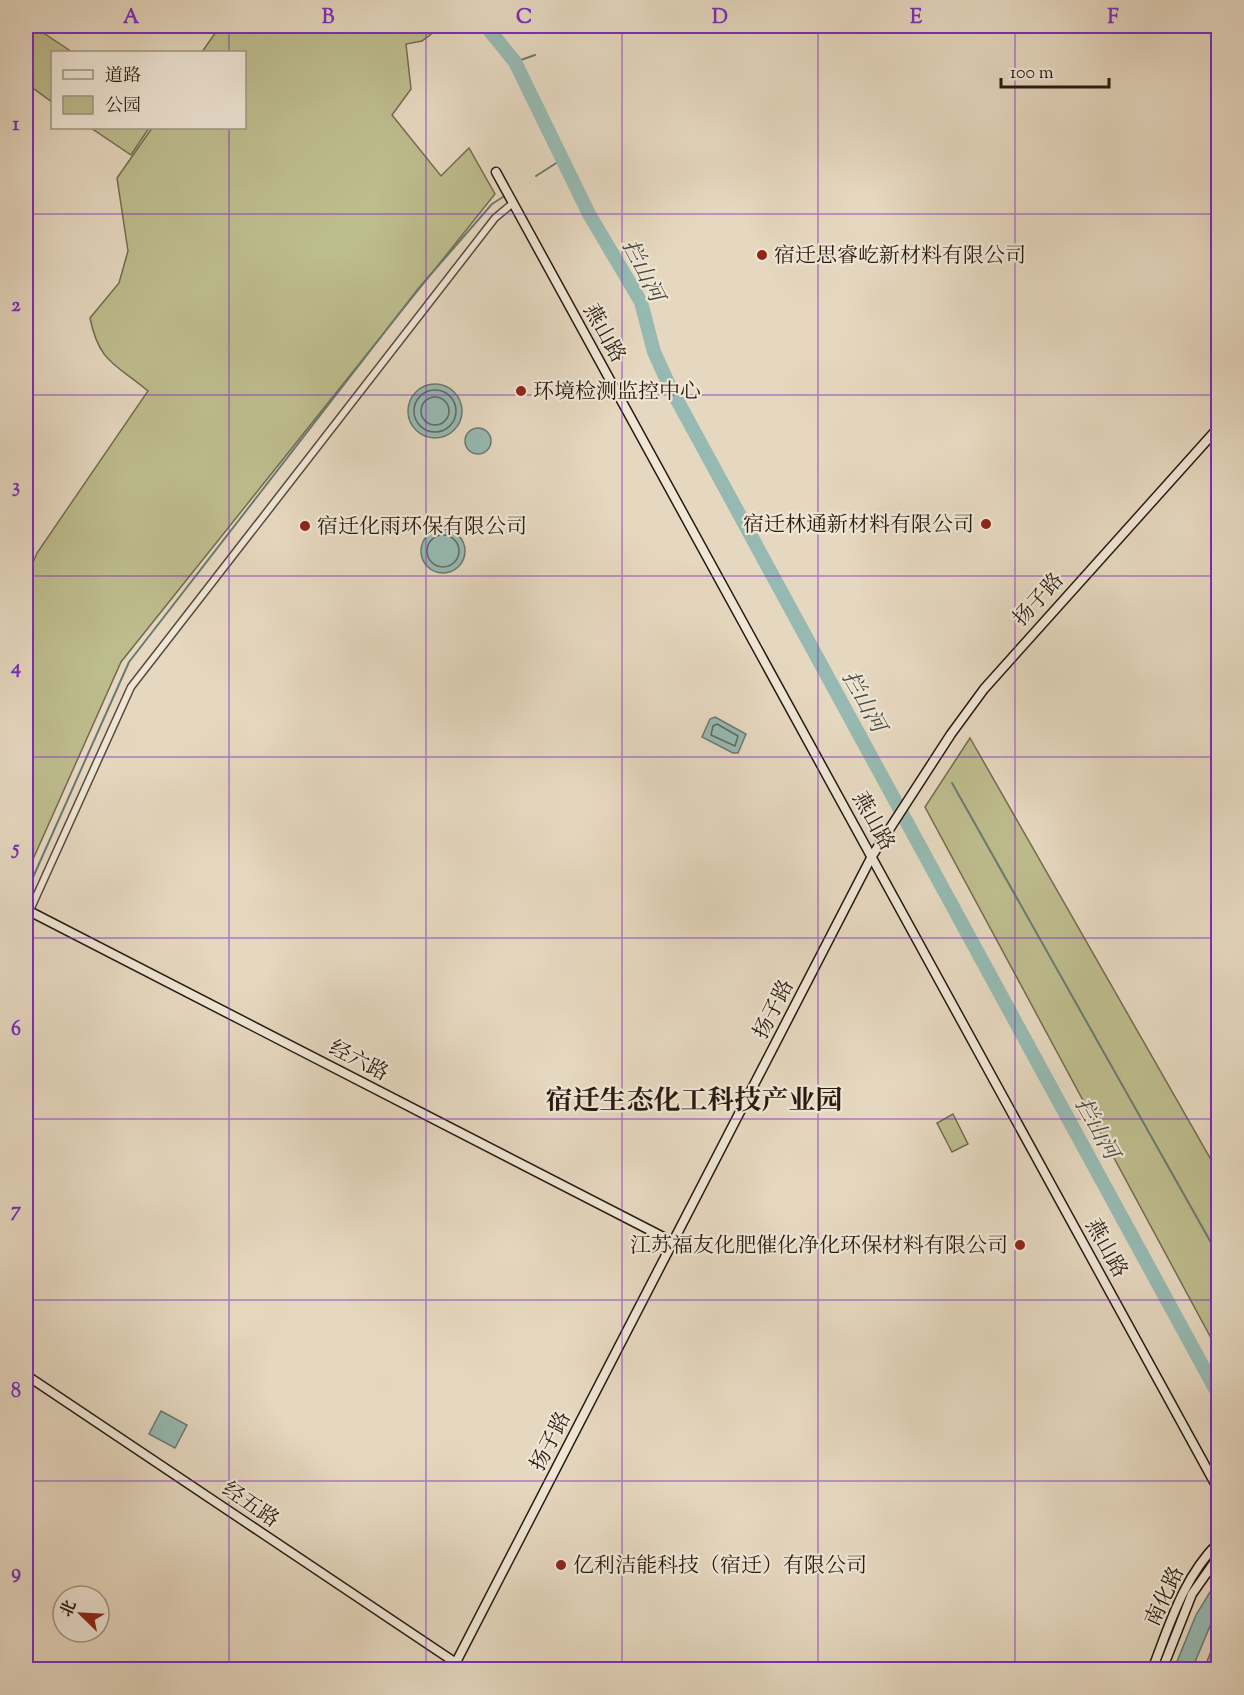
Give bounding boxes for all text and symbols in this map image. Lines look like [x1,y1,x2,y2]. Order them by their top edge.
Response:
text: A [123,4,140,33]
text: B [322,4,335,33]
text: C [516,4,532,33]
text: D [712,4,728,33]
text: E [910,4,923,33]
text: F [1107,4,1119,33]
legend [51,51,246,129]
scale bar [1001,51,1109,89]
text: 100 m [1010,61,1054,87]
text: 道路 [105,64,141,90]
text: 公园 [105,94,141,120]
text: 1 [13,111,20,140]
water label: 拦山河 [612,235,672,312]
place label: 宿迁思睿屹新材料有限公司 [774,242,1026,272]
marker: 宿迁思睿屹新材料有限公司 [755,248,769,262]
text: 2 [11,292,21,321]
street label: 燕山路 [575,299,632,369]
place label: 环境检测监控中心 [533,378,701,408]
marker: 环境检测监控中心 [514,384,528,398]
text: 3 [12,473,20,502]
place label: 宿迁林通新材料有限公司 [743,511,974,541]
place label: 宿迁化雨环保有限公司 [317,513,527,543]
marker: 宿迁林通新材料有限公司 [979,517,993,531]
marker: 宿迁化雨环保有限公司 [298,519,312,533]
street label: 扬子路 [1007,567,1072,634]
text: 4 [10,654,21,683]
water label: 拦山河 [832,666,894,743]
street label: 燕山路 [844,787,901,857]
text: 5 [11,835,20,864]
street label: 扬子路 [747,975,802,1045]
text: 6 [11,1016,21,1045]
street label: 经六路 [323,1034,393,1089]
district label: 宿迁生态化工科技产业园 [546,1083,843,1122]
water label: 拦山河 [1065,1093,1127,1170]
text: 7 [11,1197,22,1226]
street label: 燕山路 [1077,1214,1134,1284]
place label: 江苏福友化肥催化净化环保材料有限公司 [630,1232,1008,1262]
marker: 江苏福友化肥催化净化环保材料有限公司 [1013,1238,1027,1252]
text: 8 [11,1378,21,1407]
street label: 扬子路 [524,1407,579,1477]
street label: 经五路 [215,1476,284,1536]
place label: 亿利洁能科技（宿迁）有限公司 [573,1552,867,1582]
marker: 亿利洁能科技（宿迁）有限公司 [554,1558,568,1572]
text: 9 [11,1559,21,1588]
street label: 南化路 [1139,1562,1193,1632]
north arrow [51,1584,111,1644]
text: 北 [56,1597,83,1621]

